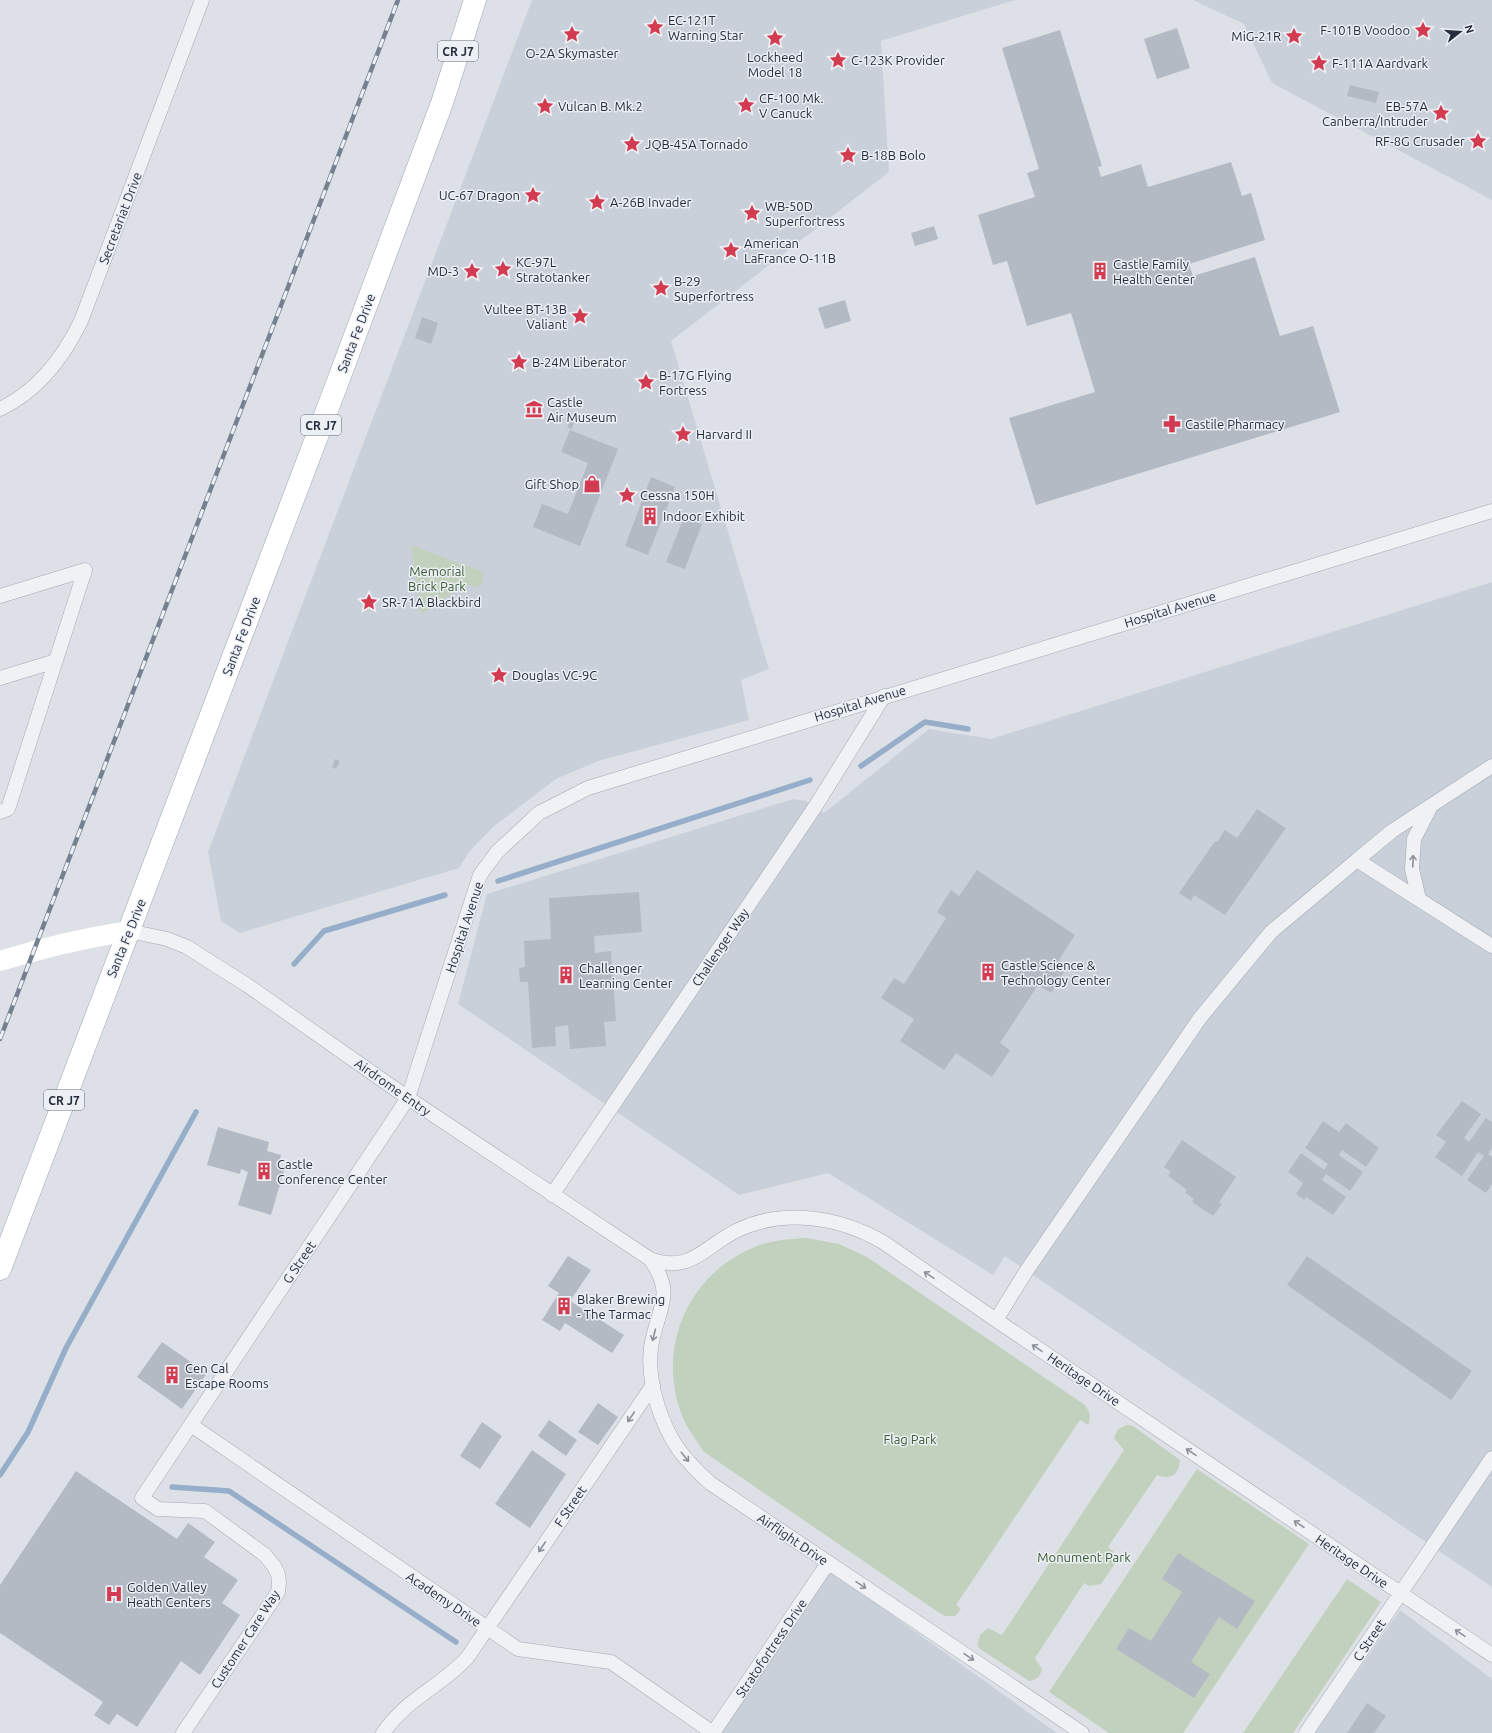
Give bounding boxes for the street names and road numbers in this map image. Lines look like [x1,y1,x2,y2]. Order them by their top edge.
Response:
road number: CR J7 [438,41,478,61]
street label: Secretariat Drive [96,170,144,266]
street label: Santa Fe Drive [335,292,377,374]
road number: CR J7 [301,415,341,435]
street label: Hospital Avenue [1123,588,1217,630]
street label: Santa Fe Drive [220,595,262,677]
street label: Hospital Avenue [813,682,907,724]
street label: Hospital Avenue [443,880,485,974]
street label: Santa Fe Drive [104,897,148,979]
street label: Challenger Way [689,905,751,989]
street label: Airdrome Entry [352,1056,434,1118]
road number: CR J7 [44,1090,84,1110]
street label: G Street [280,1238,318,1286]
street label: Heritage Drive [1045,1350,1123,1408]
street label: F Street [551,1483,589,1529]
street label: Airflight Drive [755,1510,831,1568]
street label: Heritage Drive [1313,1532,1391,1590]
street label: Academy Drive [404,1569,484,1629]
street label: Customer Care Way [208,1587,282,1691]
street label: Stratofortress Drive [733,1596,809,1700]
street label: C Street [1350,1616,1388,1664]

